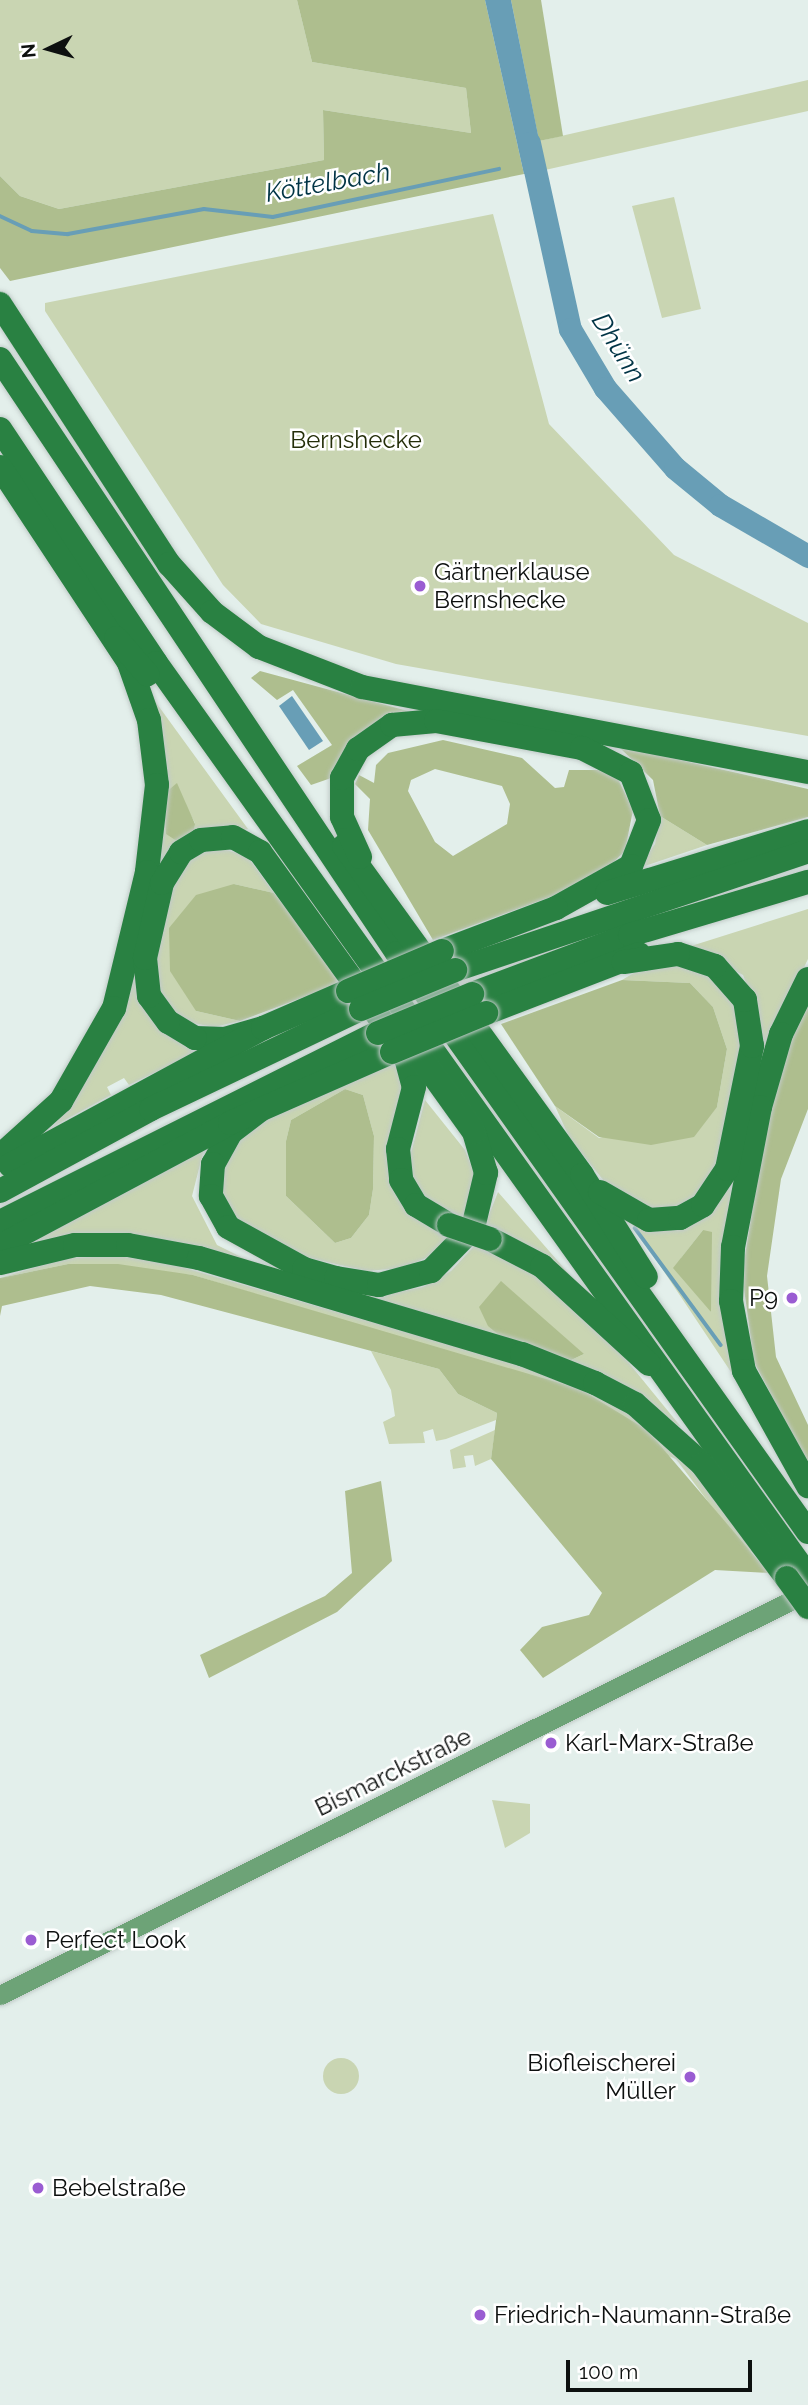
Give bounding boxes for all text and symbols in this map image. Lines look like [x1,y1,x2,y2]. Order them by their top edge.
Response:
north arrow [14,14,84,84]
text: N [16,43,40,59]
water label: Köttelbach [263,157,393,209]
water label: Dhünn [585,307,651,389]
park label: Bernshecke [290,426,422,454]
place label: Gärtnerklause Bernshecke [434,558,589,614]
marker: Gärtnerklause Bernshecke [412,578,428,594]
place label: P9 [749,1284,778,1312]
marker: P9 [784,1290,800,1306]
street label: Bismarckstraße [310,1722,476,1822]
place label: Karl-Marx-Straße [565,1729,754,1757]
marker: Karl-Marx-Straße [543,1735,559,1751]
place label: Perfect Look [45,1926,186,1954]
marker: Perfect Look [23,1932,39,1948]
place label: Biofleischerei Müller [527,2049,676,2105]
marker: Biofleischerei Müller [682,2069,698,2085]
place label: Bebelstraße [52,2174,186,2202]
marker: Bebelstraße [30,2180,46,2196]
place label: Friedrich-Naumann-Straße [494,2301,791,2329]
marker: Friedrich-Naumann-Straße [472,2307,488,2323]
scale bar [570,2346,756,2390]
text: 100 m [579,2359,638,2384]

